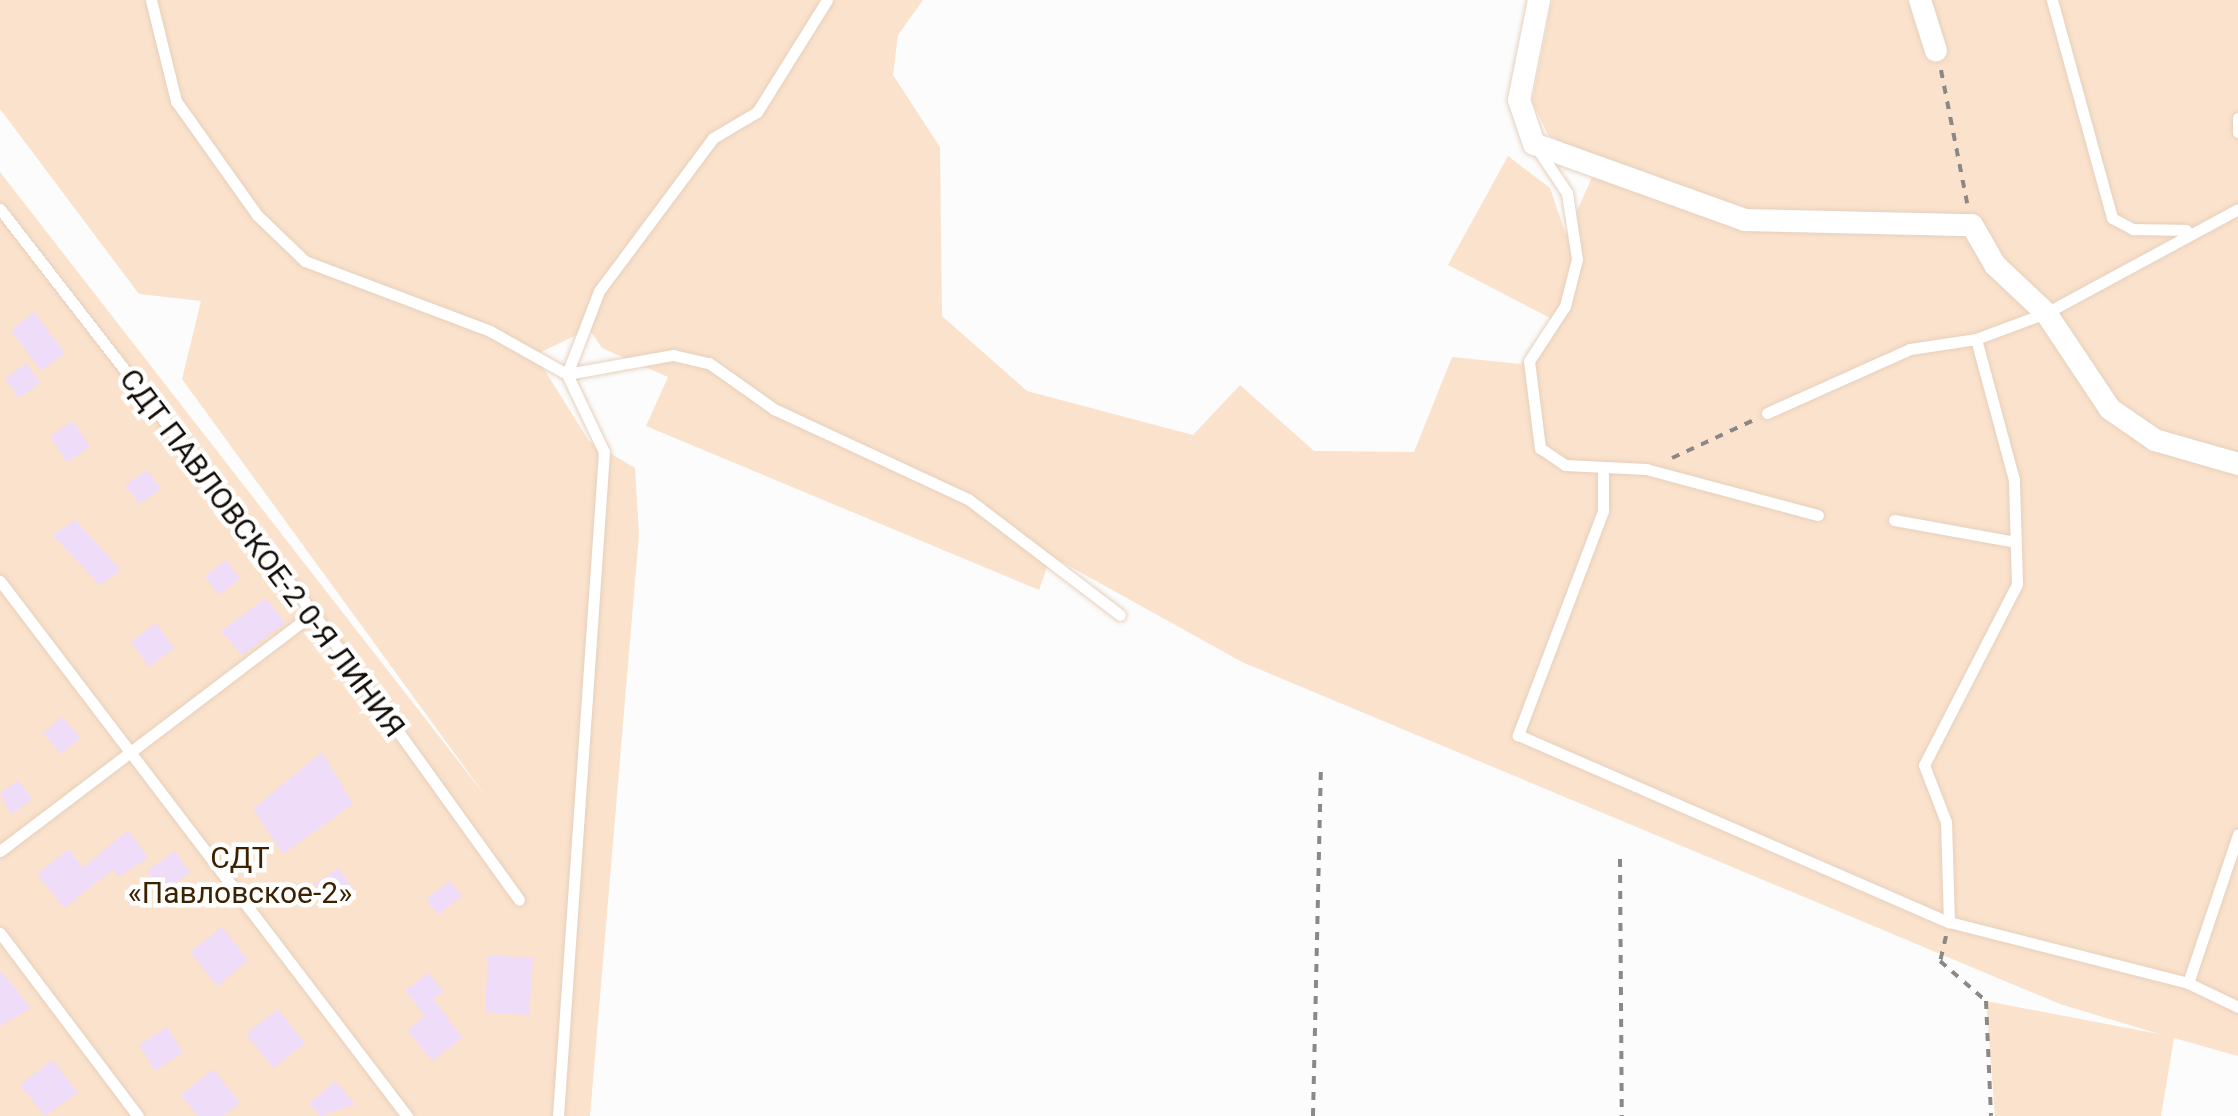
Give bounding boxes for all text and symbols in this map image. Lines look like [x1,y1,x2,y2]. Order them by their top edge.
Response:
street label: СДТ ПАВЛОВСКОЕ-2 0-Я ЛИНИЯ [112,362,412,744]
park label: СДТ «Павловское-2» [128,840,352,910]

